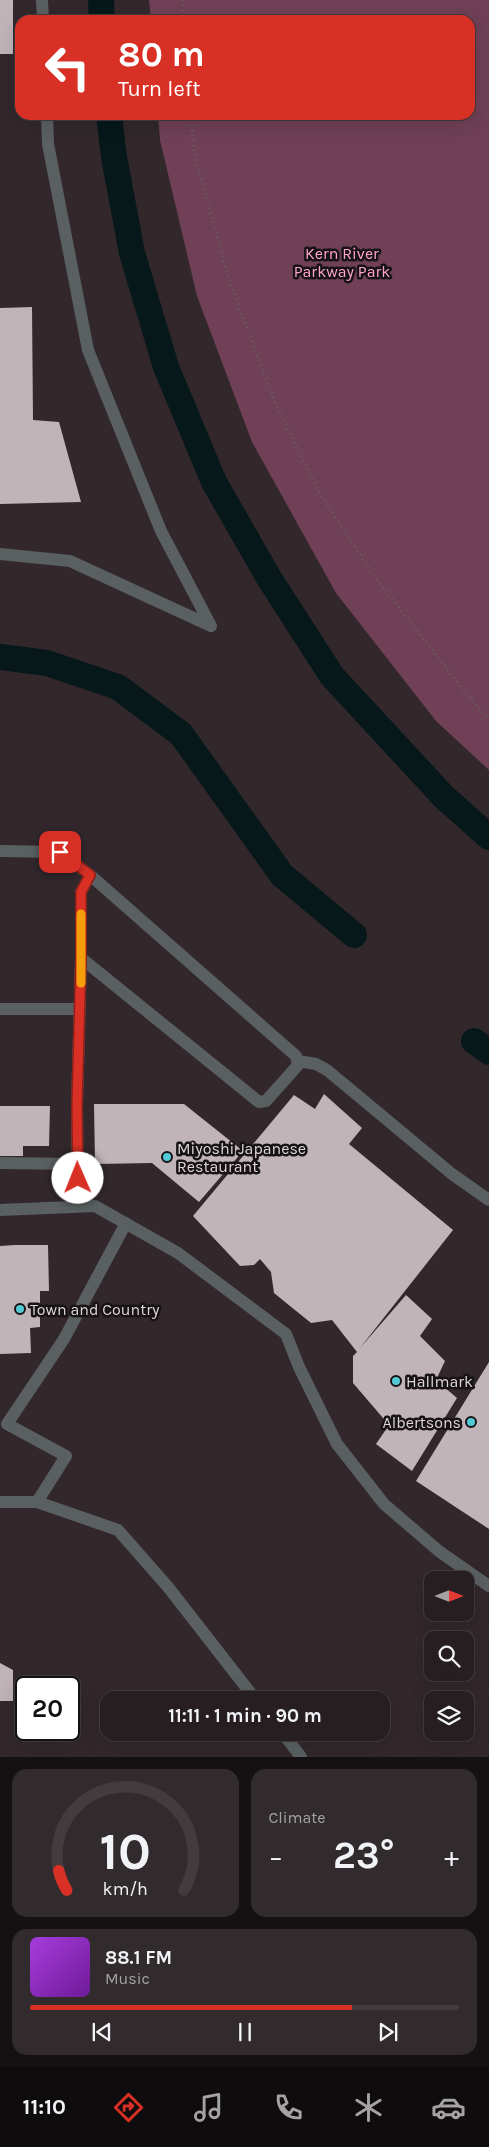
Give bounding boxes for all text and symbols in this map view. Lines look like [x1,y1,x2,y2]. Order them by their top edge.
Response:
text: 80 m [118,34,205,75]
icon: left [35,35,100,100]
text: Turn left [118,76,201,102]
park label: Kern River Parkway Park [294,244,390,281]
pin [39,831,81,873]
icon: arrive [46,838,74,866]
place label: Miyoshi Japanese Restaurant [177,1139,306,1176]
position arrow [51,1151,103,1203]
marker: Miyoshi Japanese Restaurant [161,1151,173,1163]
place label: Town and Country [30,1300,160,1319]
marker: Town and Country [14,1303,26,1315]
place label: Hallmark [406,1372,473,1391]
marker: Hallmark [390,1375,402,1387]
place label: Albertsons [383,1413,461,1432]
marker: Albertsons [465,1416,477,1428]
north arrow [424,1571,474,1621]
map controls [424,1571,474,1741]
button: search [424,1631,474,1681]
speed limit sign: 20 [15,1676,80,1741]
button: layers [424,1691,474,1741]
text: 11:11 · 1 min · 90 m [168,1705,322,1727]
text: Climate [269,1808,326,1827]
text: 10 [100,1821,151,1882]
text: 23° [333,1833,394,1878]
text: − [269,1840,283,1873]
text: + [444,1840,459,1873]
text: km/h [103,1879,148,1900]
text: 88.1 FM [105,1947,172,1969]
text: Music [105,1969,150,1988]
icon: previous [88,2018,116,2046]
icon: pause [231,2018,259,2046]
icon: next [374,2018,402,2046]
icon: directions [111,2090,146,2125]
icon: music [191,2090,226,2125]
icon: phone [271,2090,306,2125]
icon: climate [351,2090,386,2125]
icon: car [431,2090,466,2125]
text: 11:10 [23,2094,66,2120]

